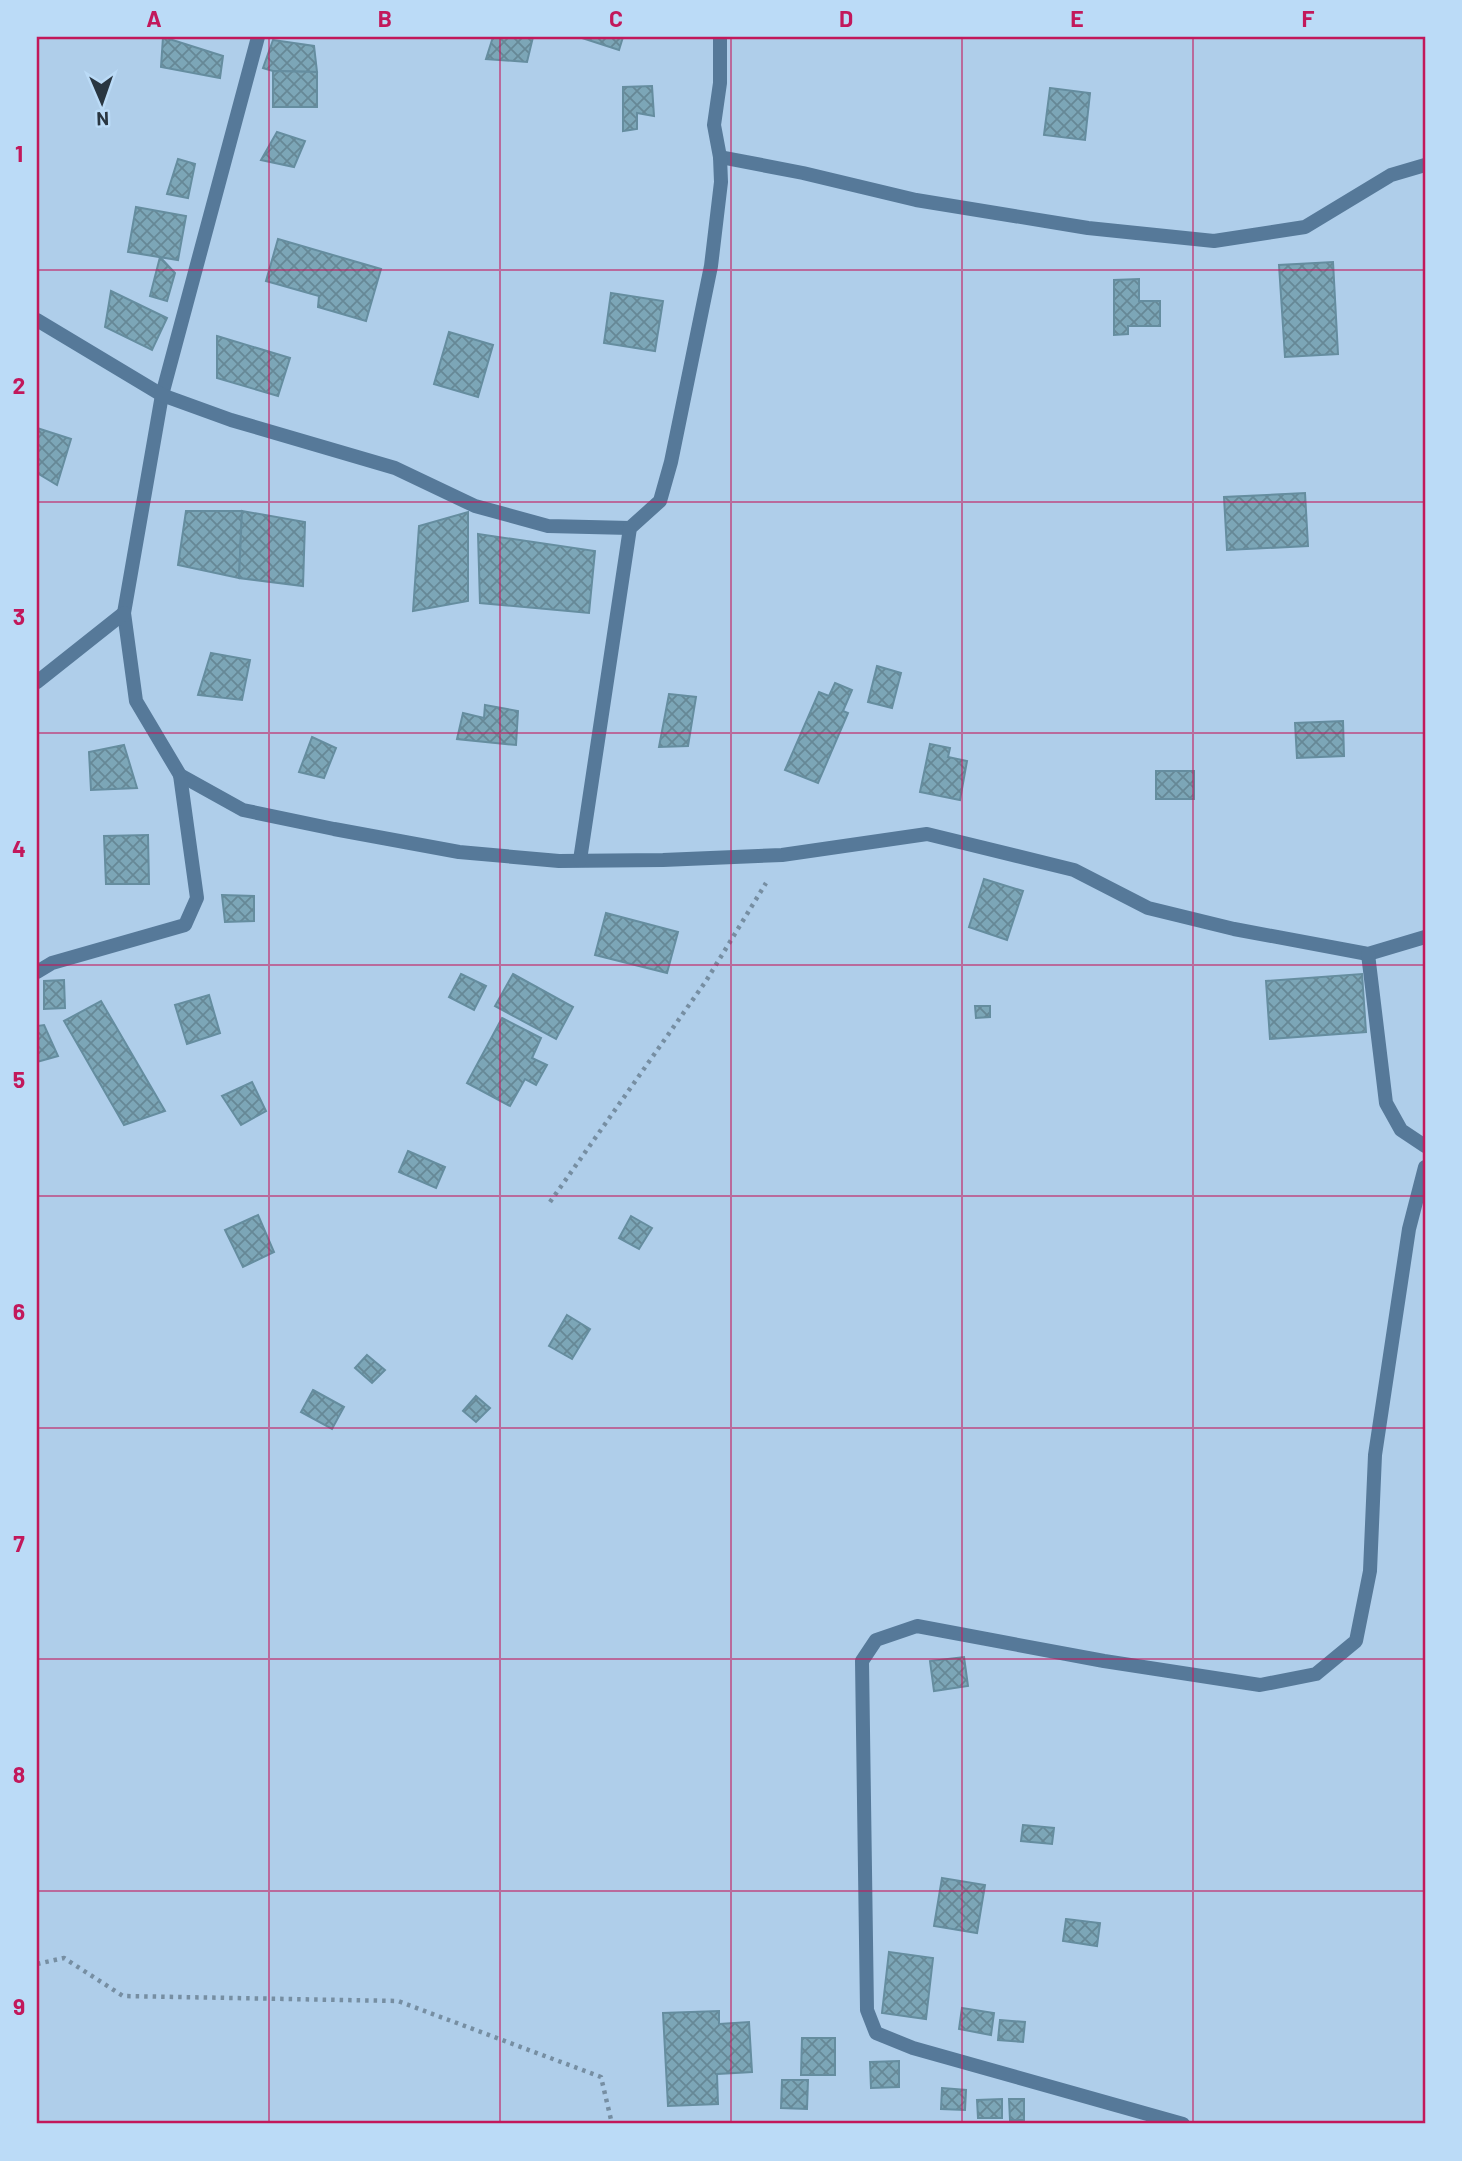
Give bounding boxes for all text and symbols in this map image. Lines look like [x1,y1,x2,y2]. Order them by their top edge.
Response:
text: A [146,4,162,32]
text: B [378,4,392,32]
text: C [609,4,623,32]
text: D [839,4,853,32]
text: E [1070,4,1084,32]
text: F [1302,4,1315,32]
north arrow [66,66,136,136]
text: N [96,108,109,131]
text: 1 [15,139,23,167]
text: 2 [13,371,25,399]
text: 3 [13,602,25,630]
text: 4 [12,834,26,862]
text: 5 [13,1065,25,1093]
text: 6 [13,1297,25,1325]
text: 7 [13,1529,25,1557]
text: 8 [13,1760,25,1788]
text: 9 [13,1992,25,2020]

